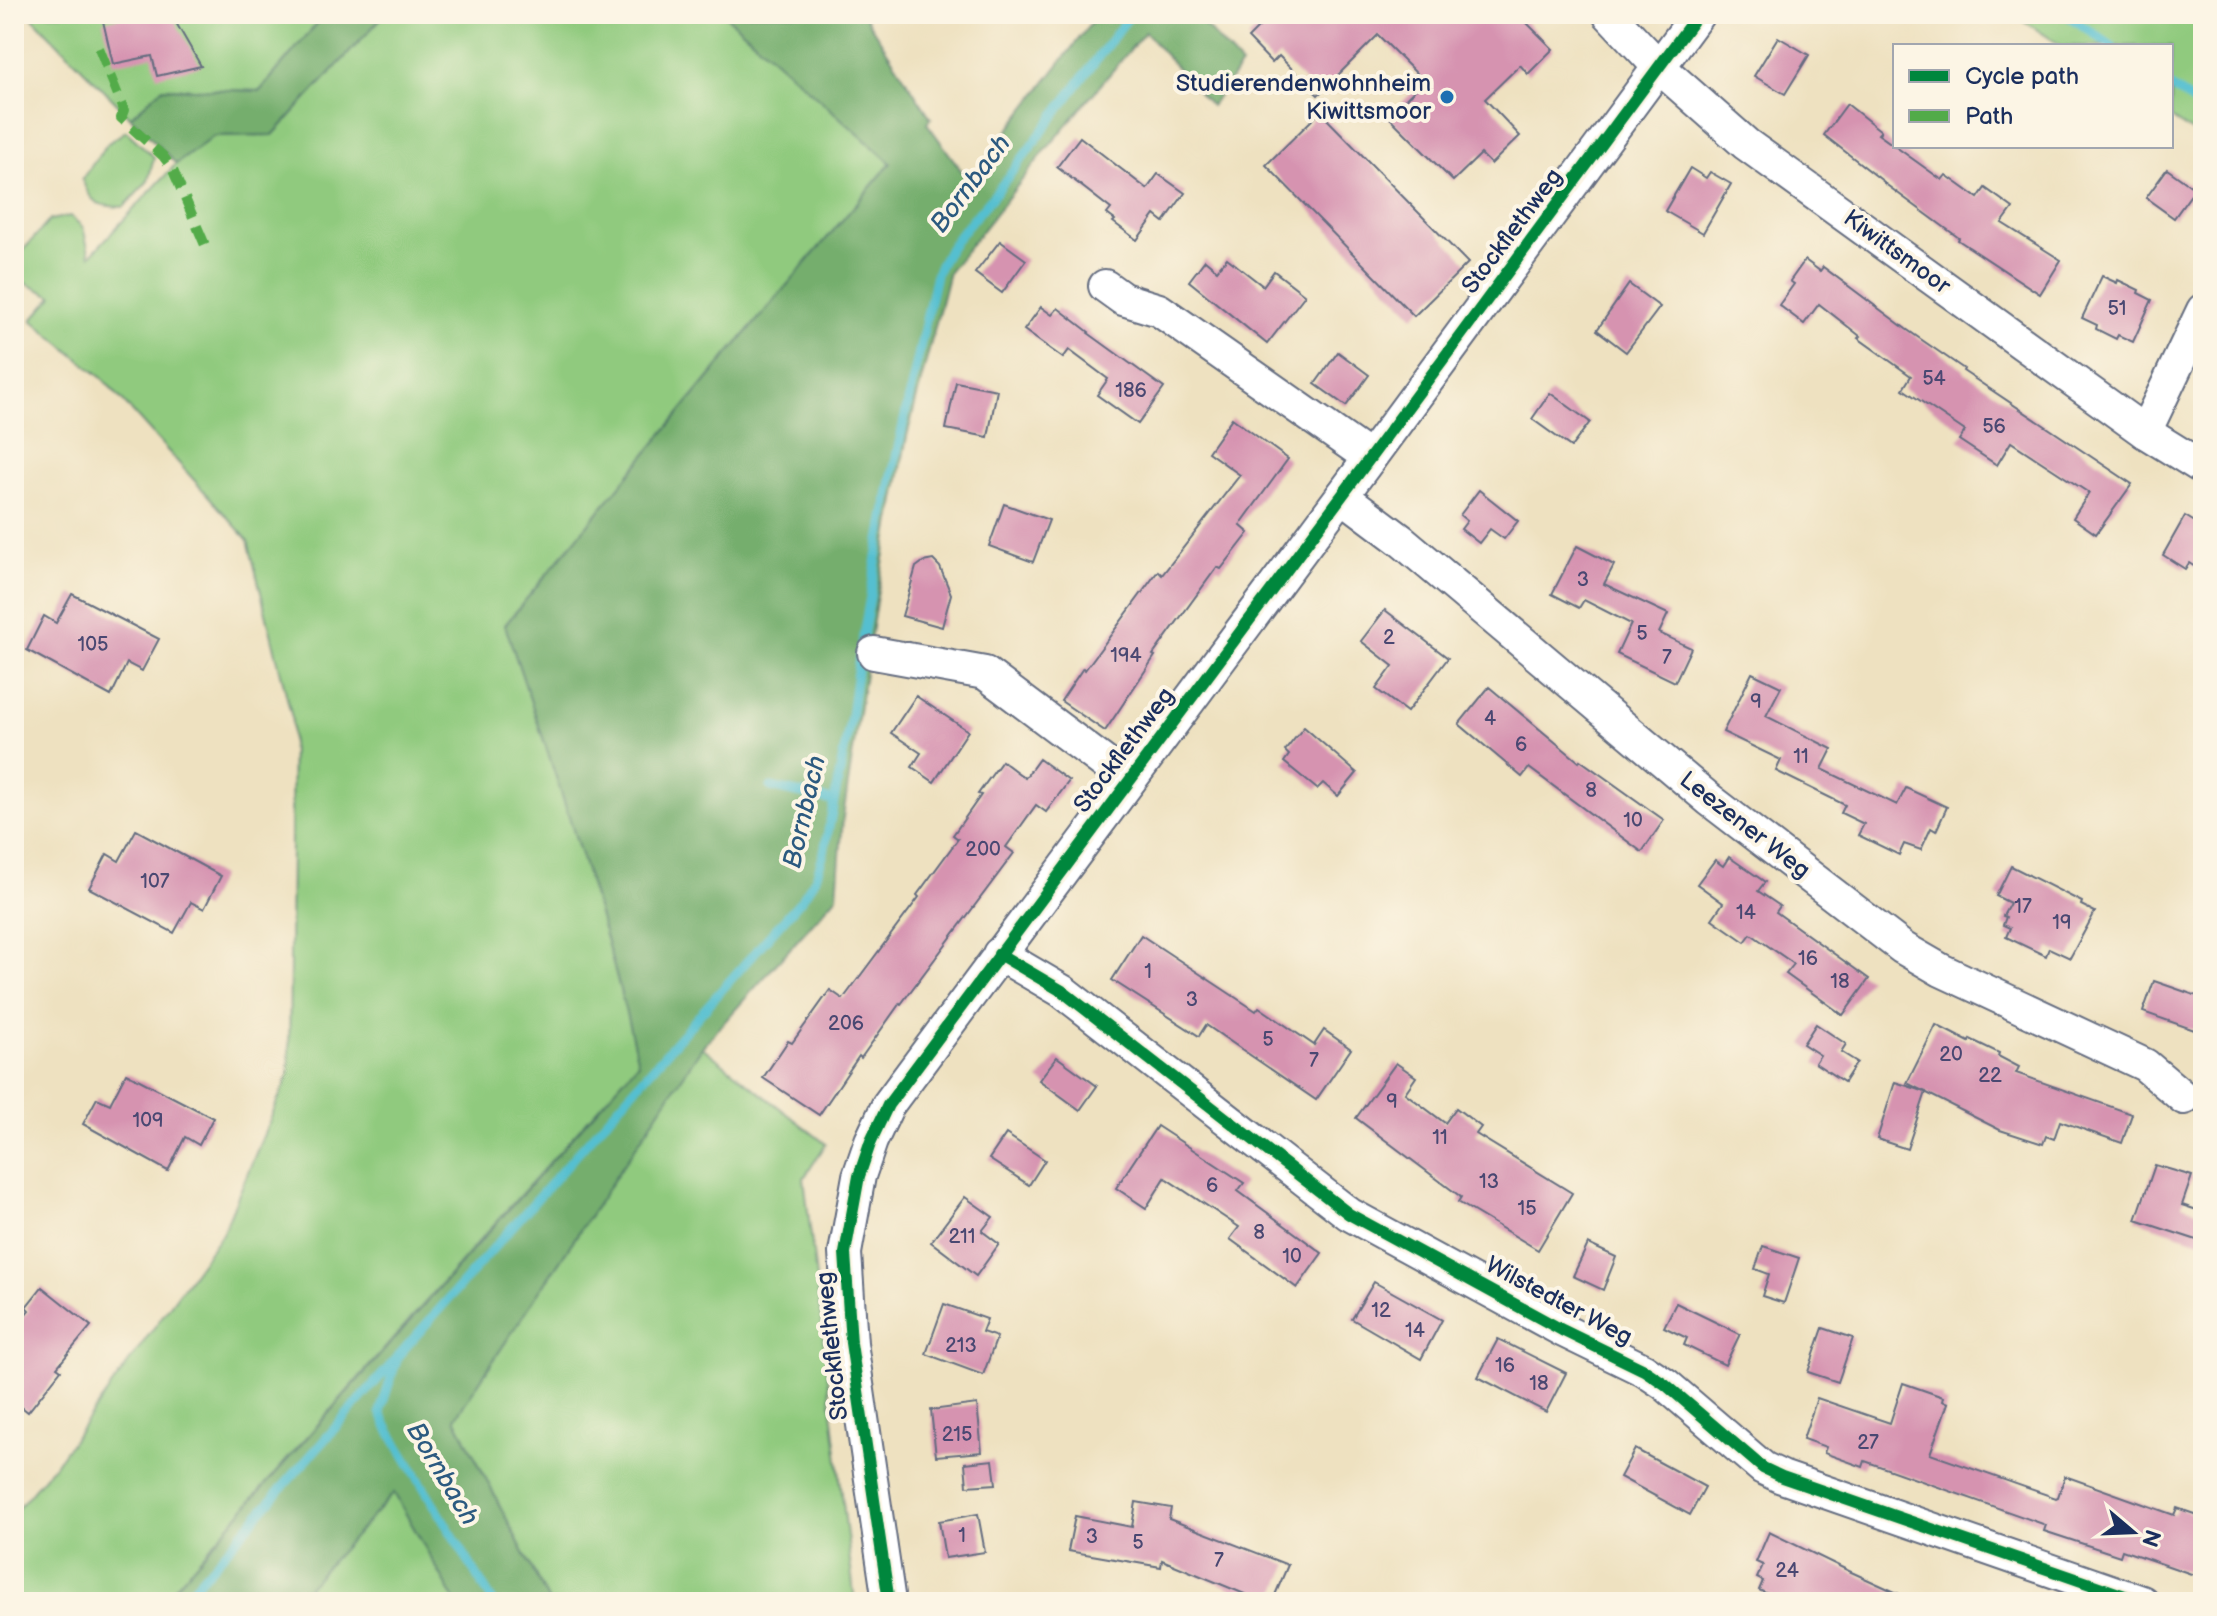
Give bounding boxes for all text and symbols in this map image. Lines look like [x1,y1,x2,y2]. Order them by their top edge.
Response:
legend [1893,44,2173,148]
text: Cycle path [1965,62,2079,91]
place label: Studierendenwohnheim Kiwittsmoor [1176,69,1431,126]
marker: Studierendenwohnheim Kiwittsmoor [1438,88,1456,106]
text: Path [1965,102,2013,131]
water label: Bornbach [924,129,1018,239]
street label: Stockflethweg [1455,163,1569,299]
street label: Kiwittsmoor [1838,204,1956,301]
house number: 51 [2107,297,2127,321]
house number: 54 [1922,367,1946,391]
house number: 186 [1115,379,1147,403]
house number: 56 [1982,415,2006,439]
house number: 3 [1577,568,1589,592]
house number: 5 [1636,622,1648,646]
house number: 2 [1383,626,1395,650]
house number: 105 [78,633,108,657]
house number: 194 [1110,644,1142,668]
house number: 7 [1662,646,1672,670]
street label: Stockflethweg [1067,682,1181,818]
house number: 9 [1750,690,1762,714]
house number: 4 [1484,707,1496,731]
house number: 6 [1515,733,1527,757]
house number: 11 [1793,745,1809,769]
water label: Bornbach [777,753,833,871]
street label: Leezener Weg [1674,765,1816,885]
house number: 8 [1585,779,1597,803]
house number: 10 [1623,809,1643,833]
house number: 200 [965,838,1001,862]
house number: 107 [140,870,170,894]
house number: 17 [2014,895,2032,919]
house number: 14 [1736,901,1756,925]
house number: 19 [2052,911,2072,935]
house number: 16 [1798,947,1818,971]
house number: 1 [1144,960,1152,984]
house number: 18 [1830,970,1850,994]
house number: 3 [1186,988,1198,1012]
house number: 206 [828,1012,864,1036]
house number: 5 [1262,1028,1274,1052]
house number: 20 [1939,1043,1963,1067]
house number: 7 [1309,1049,1319,1073]
house number: 22 [1978,1064,2002,1088]
house number: 9 [1386,1090,1398,1114]
house number: 109 [132,1109,164,1133]
house number: 11 [1432,1126,1448,1150]
house number: 13 [1479,1170,1499,1194]
house number: 6 [1206,1174,1218,1198]
house number: 15 [1517,1197,1537,1221]
house number: 8 [1253,1221,1265,1245]
house number: 211 [949,1225,975,1249]
house number: 10 [1282,1245,1302,1269]
street label: Wilstedter Weg [1481,1250,1637,1352]
street label: Stockflethweg [810,1270,854,1422]
house number: 12 [1371,1299,1391,1323]
house number: 14 [1405,1319,1425,1343]
house number: 213 [945,1334,977,1358]
house number: 16 [1495,1354,1515,1378]
house number: 18 [1529,1372,1549,1396]
water label: Bornbach [399,1417,485,1531]
house number: 215 [942,1423,972,1447]
house number: 27 [1857,1431,1879,1455]
north arrow [2093,1492,2173,1572]
house number: 1 [958,1524,966,1548]
house number: 3 [1086,1525,1098,1549]
text: N [2135,1526,2166,1550]
house number: 5 [1132,1531,1144,1555]
house number: 7 [1214,1549,1224,1573]
house number: 24 [1775,1559,1799,1583]

